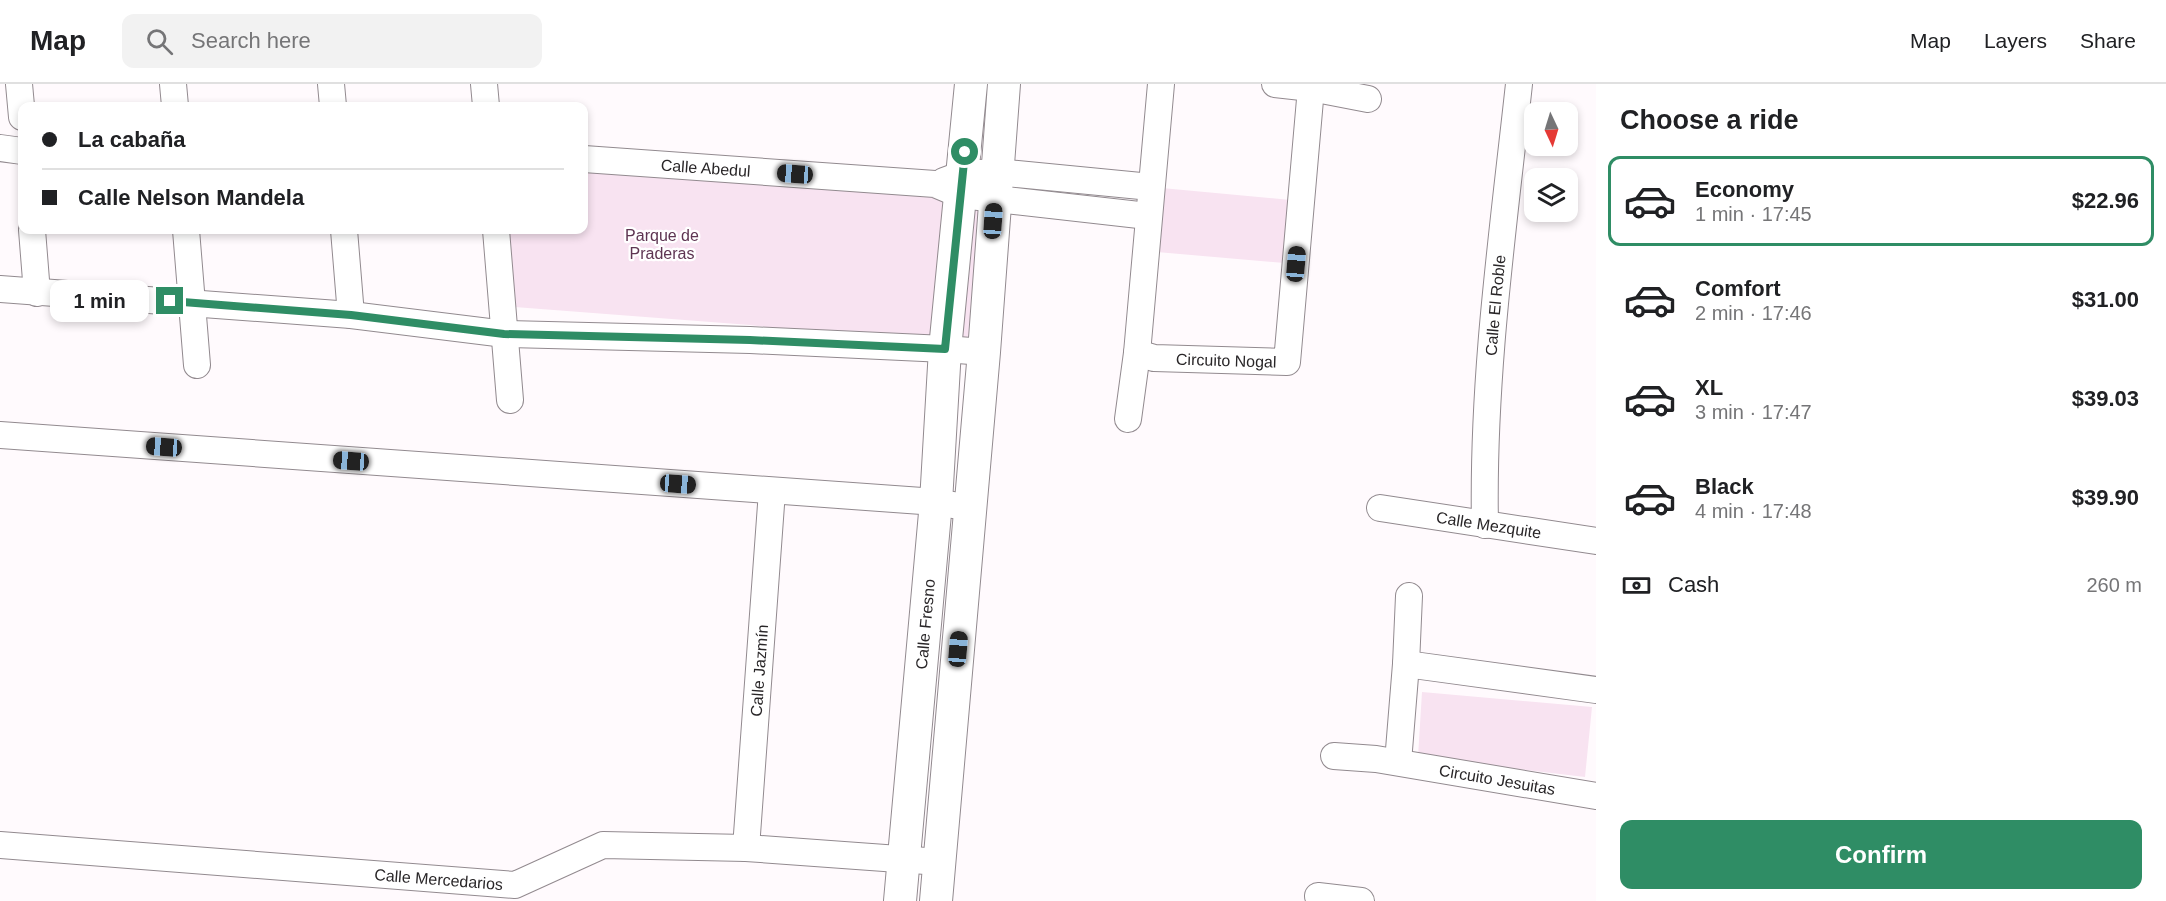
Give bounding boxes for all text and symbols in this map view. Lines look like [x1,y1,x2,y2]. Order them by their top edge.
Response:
search box [122,14,542,68]
text: Map [30,25,86,56]
icon: search [143,25,176,58]
text: Search here [191,28,311,53]
text: Map [1910,29,1951,52]
text: Layers [1984,29,2047,52]
text: Share [2080,29,2136,52]
north arrow [1524,102,1578,156]
map controls [1524,102,1578,222]
text: Choose a ride [1620,105,1799,135]
text: La cabaña [78,127,186,152]
route start [951,138,978,165]
street label: Calle Abedul [660,156,751,179]
car [776,164,814,184]
button: layers [1524,168,1578,222]
icon: car [1623,174,1677,228]
text: Economy [1695,177,1794,202]
text: Calle Nelson Mandela [78,185,304,210]
text: $22.96 [2072,188,2139,213]
car [983,202,1003,240]
text: 1 min · 17:45 [1695,203,1812,225]
park label: Parque de Praderas [625,227,699,262]
car [1285,245,1307,283]
street label: Calle El Roble [1482,254,1508,357]
icon: car [1623,273,1677,327]
text: Comfort [1695,276,1781,301]
callout: 1 min [50,280,149,322]
route end [156,287,183,314]
text: $31.00 [2072,287,2139,312]
text: 1 min [73,290,126,312]
text: 2 min · 17:46 [1695,302,1812,324]
street label: Circuito Nogal [1176,350,1277,370]
icon: car [1623,372,1677,426]
text: XL [1695,375,1723,400]
text: $39.03 [2072,386,2139,411]
text: 3 min · 17:47 [1695,401,1812,423]
car [145,437,183,457]
car [332,451,370,471]
icon: car [1623,471,1677,525]
car [659,474,697,494]
text: Black [1695,474,1754,499]
text: $39.90 [2072,485,2139,510]
text: 4 min · 17:48 [1695,500,1812,522]
street label: Calle Mezquite [1435,508,1542,541]
icon: cash [1620,569,1653,602]
text: Cash [1668,572,1719,597]
text: 260 m [2086,574,2142,596]
street label: Calle Fresno [912,578,938,670]
street label: Calle Jazmín [747,624,771,717]
car [947,630,969,668]
street label: Circuito Jesuitas [1438,761,1557,798]
button: Confirm [1620,820,2142,889]
street label: Calle Mercedarios [374,866,504,893]

